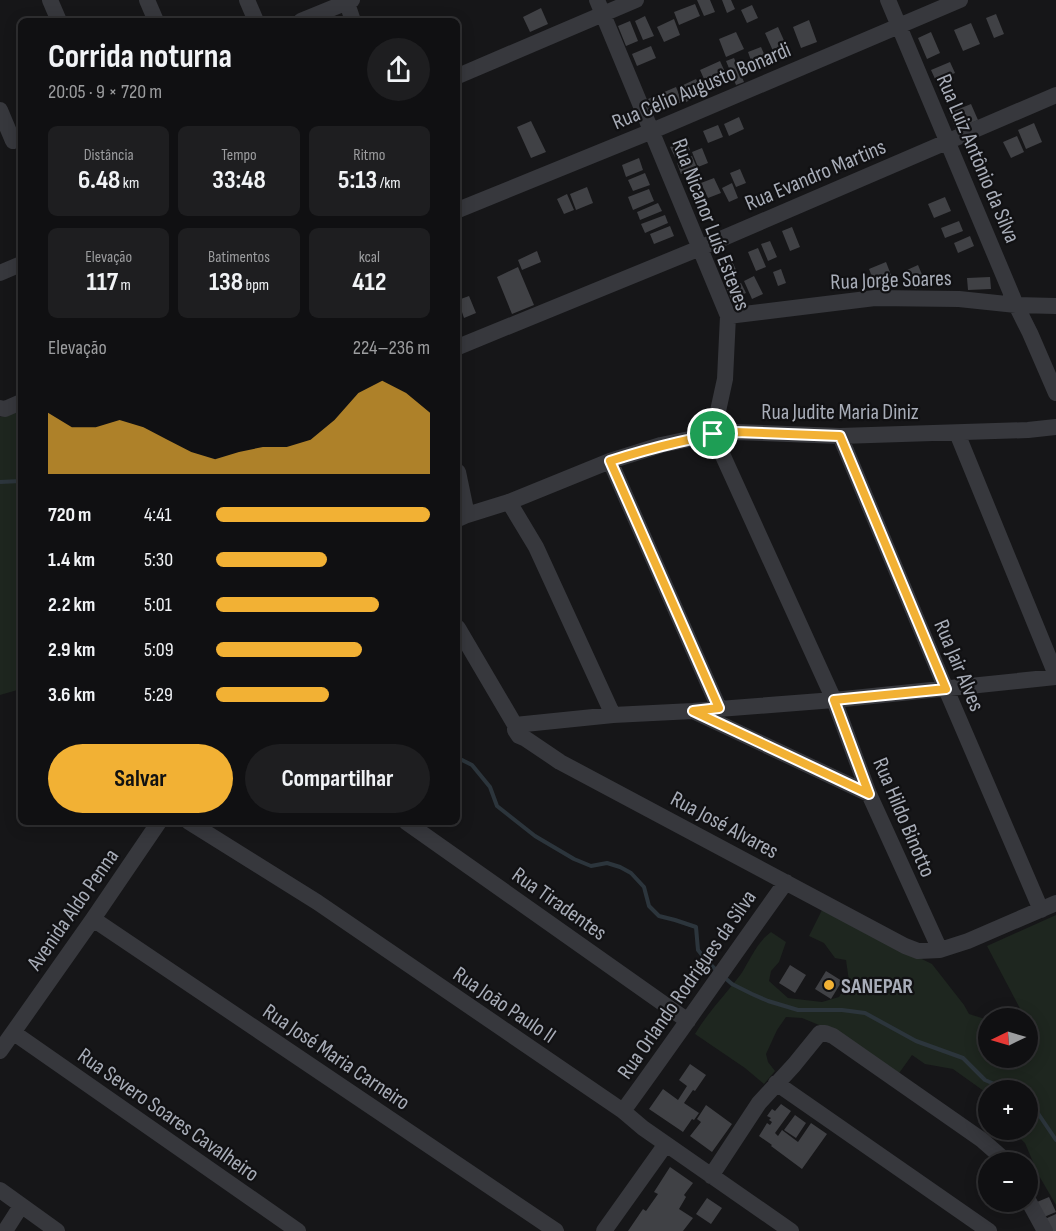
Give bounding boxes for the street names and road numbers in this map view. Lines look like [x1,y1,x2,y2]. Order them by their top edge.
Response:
street label: Rua Célio Augusto Bonardi [608,37,795,136]
street label: Rua Luiz Antônio da Silva [930,70,1025,247]
street label: Rua Evandro Martins [741,134,890,217]
street label: Rua Nicanor Luís Esteves [665,135,756,314]
street label: Rua Jorge Soares [830,265,952,296]
street label: Rua Judite Maria Diniz [761,399,919,426]
street label: Rua Jair Alves [927,616,990,716]
street label: Rua Hildo Binotto [866,754,941,881]
street label: Rua José Alvares [666,786,783,865]
street label: Avenida Aldo Penna [21,844,125,977]
street label: Rua Tiradentes [506,862,612,947]
street label: Rua Orlando Rodrigues da Silva [612,885,763,1085]
street label: Rua João Paulo II [448,961,561,1050]
street label: Rua José Maria Carneiro [257,998,415,1116]
street label: Rua Severo Soares Cavalheiro [72,1042,264,1188]

